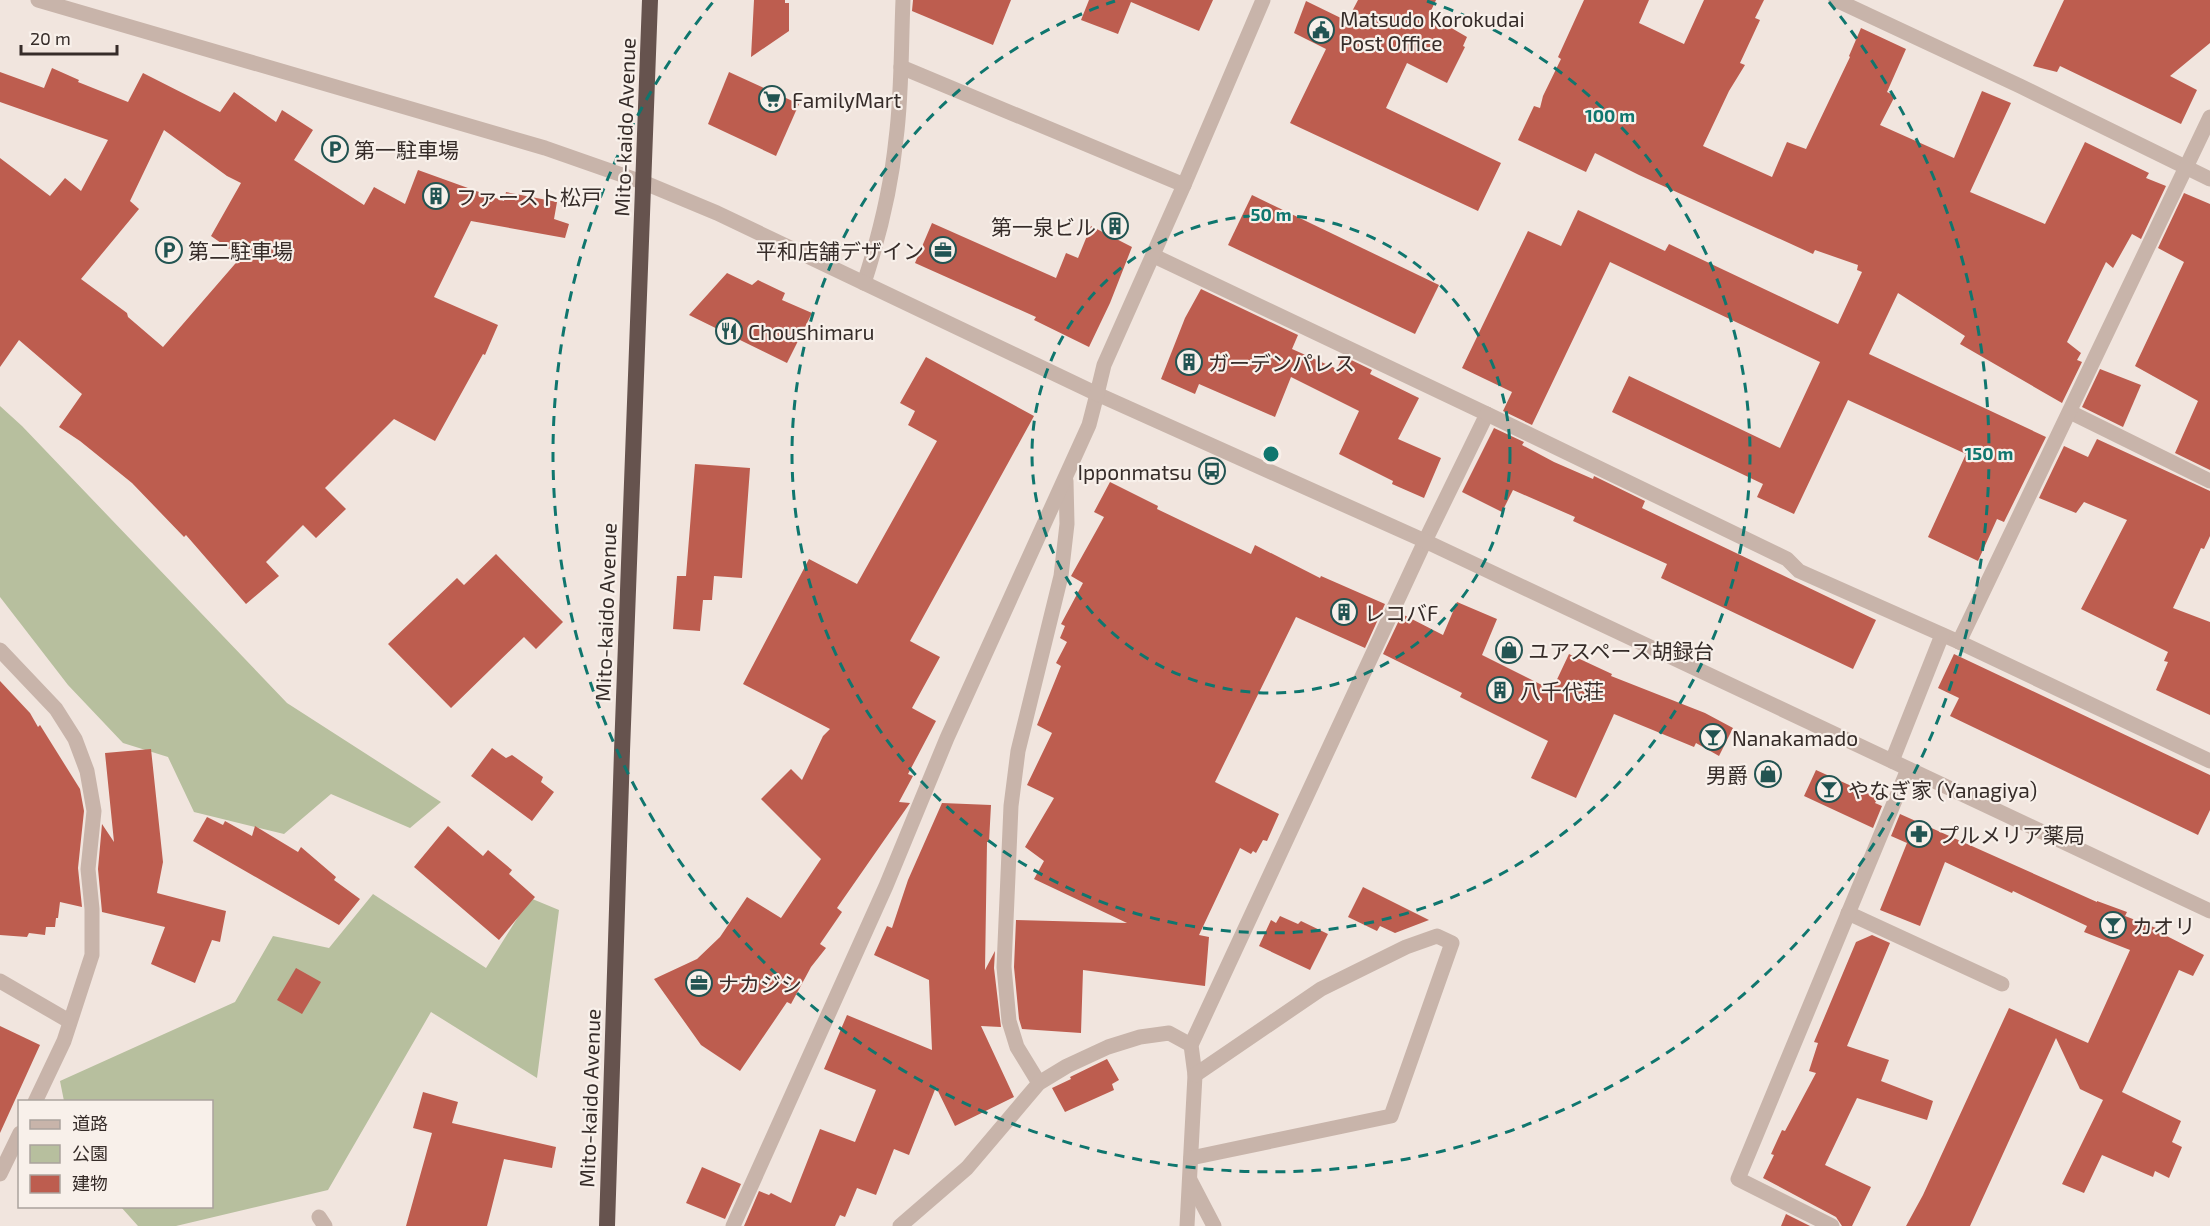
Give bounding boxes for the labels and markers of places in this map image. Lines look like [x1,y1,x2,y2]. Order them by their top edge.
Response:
place label: Matsudo Korokudai Post Office [1340,6,1525,55]
public building icon: Matsudo Korokudai Post Office [1306,15,1336,45]
supermarket icon: FamilyMart [757,84,787,114]
place label: FamilyMart [792,87,901,112]
parking icon: 第一駐車場 [320,134,350,164]
place label: 第一駐車場 [354,137,459,162]
building icon: ファースト松戸 [421,181,451,211]
place label: ファースト松戸 [456,184,602,209]
building icon: 第一泉ビル [1100,211,1130,241]
place label: 第一泉ビル [991,214,1096,239]
parking icon: 第二駐車場 [154,235,184,265]
office icon: 平和店舗デザイン [928,235,958,265]
place label: 第二駐車場 [188,238,293,263]
place label: 平和店舗デザイン [756,238,924,263]
restaurant icon: Choushimaru [714,316,744,346]
place label: Choushimaru [748,319,874,344]
building icon: ガーデンパレス [1174,347,1204,377]
place label: ガーデンパレス [1208,350,1355,375]
centre of rings [1261,444,1281,464]
bus stop icon: Ipponmatsu [1197,456,1227,486]
place label: Ipponmatsu [1077,459,1192,484]
building icon: レコバF [1329,597,1359,627]
place label: レコバF [1364,600,1438,625]
shop icon: ユアスペース胡録台 [1494,635,1524,665]
place label: ユアスペース胡録台 [1528,638,1714,663]
building icon: 八千代荘 [1485,675,1515,705]
place label: 八千代荘 [1520,678,1604,703]
bar icon: Nanakamado [1698,722,1728,752]
place label: Nanakamado [1732,725,1858,750]
shop icon: 男爵 [1753,759,1783,789]
place label: 男爵 [1706,762,1748,787]
bar icon: やなぎ家 (Yanagiya) [1814,774,1844,804]
place label: やなぎ家 (Yanagiya) [1848,777,2037,802]
pharmacy icon: プルメリア薬局 [1904,819,1934,849]
place label: プルメリア薬局 [1938,822,2085,847]
bar icon: カオリ [2098,910,2128,940]
place label: カオリ [2132,913,2195,938]
office icon: ナカジシ [684,968,714,998]
place label: ナカジシ [718,971,802,996]

